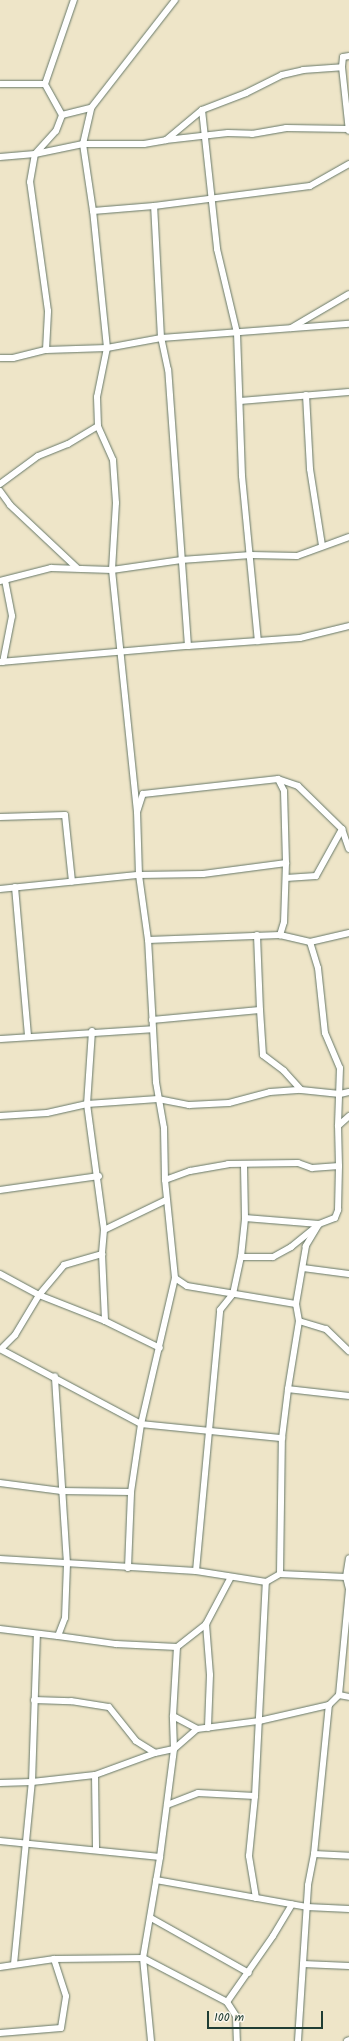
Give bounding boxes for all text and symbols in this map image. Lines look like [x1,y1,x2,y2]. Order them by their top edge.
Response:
scale bar [209,2003,325,2029]
text: 100 m [214,2008,244,2027]

